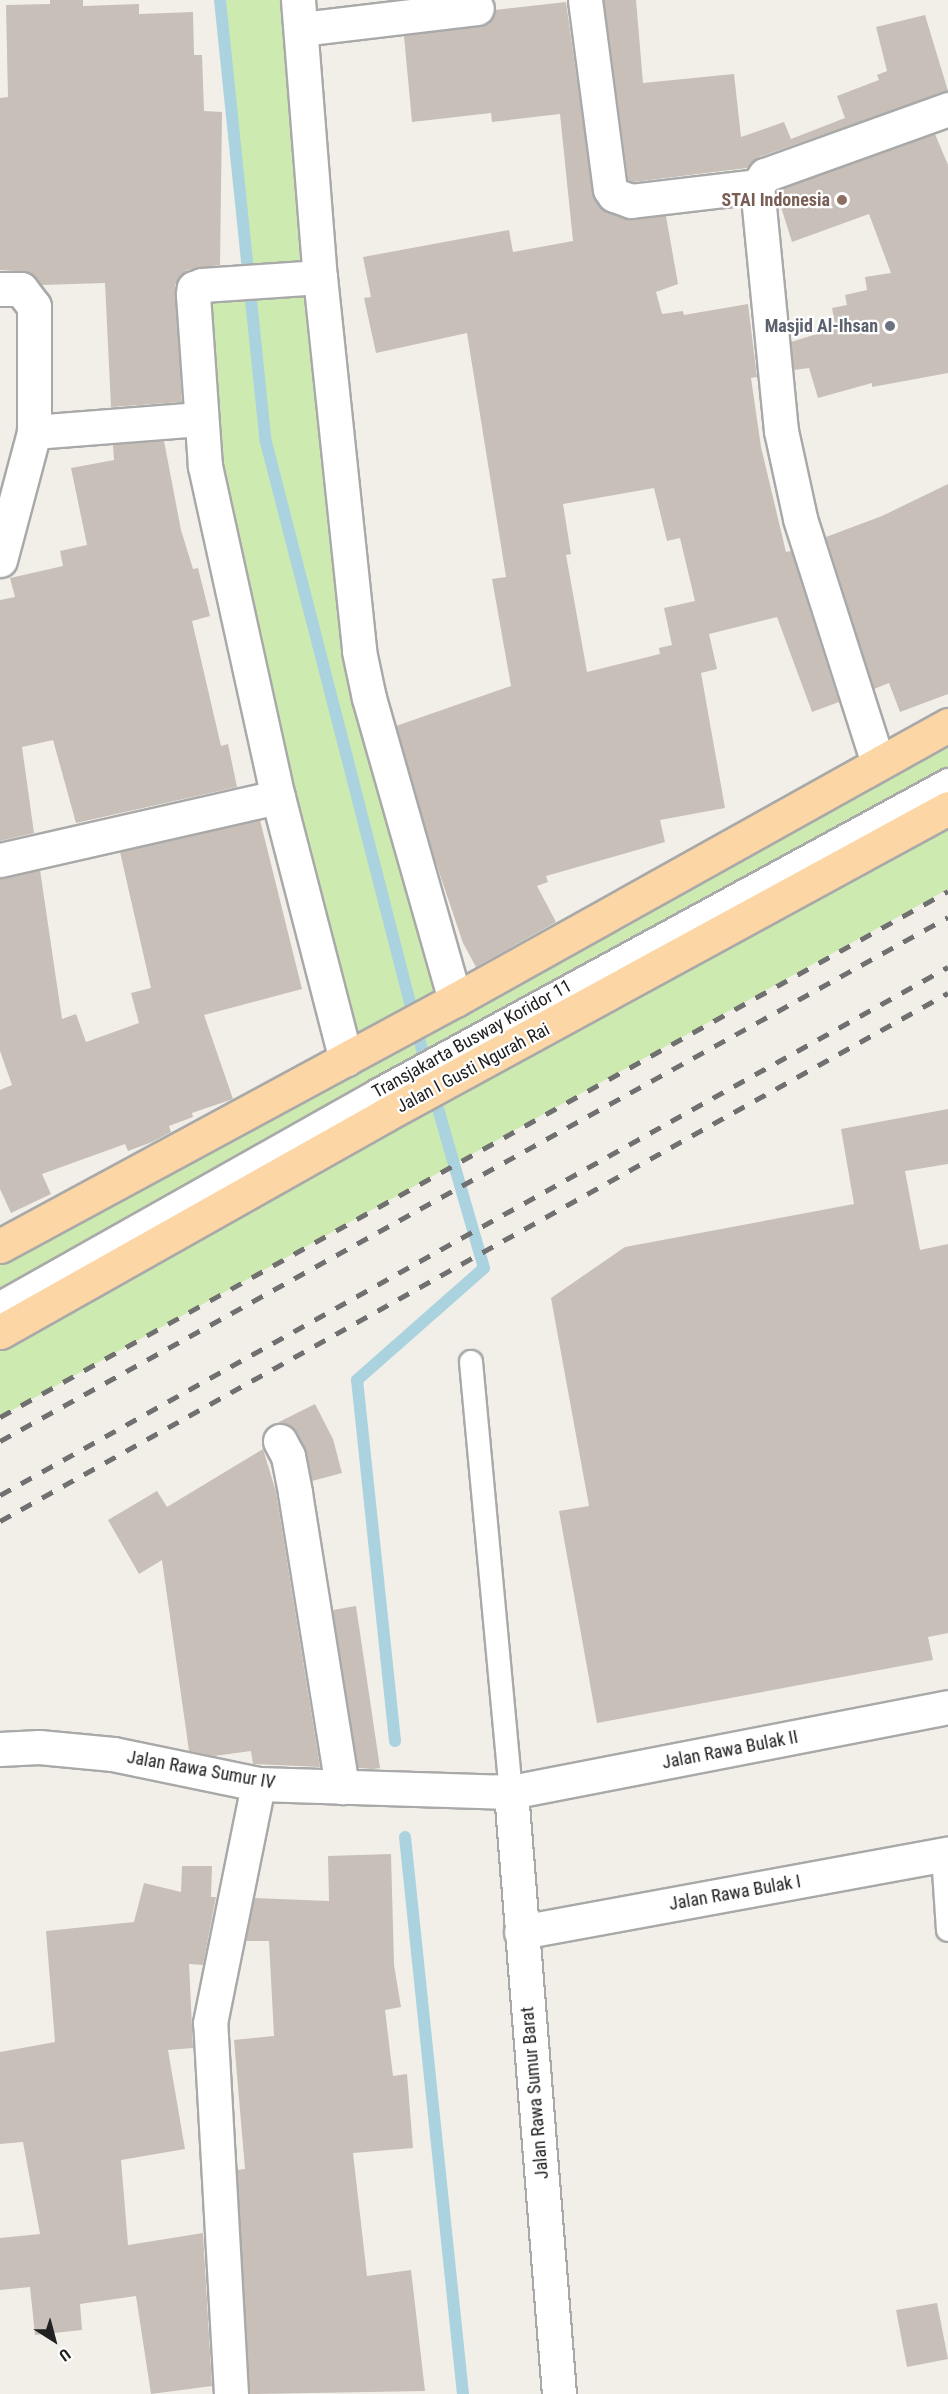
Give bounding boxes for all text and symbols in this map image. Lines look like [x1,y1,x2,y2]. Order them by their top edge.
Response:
place label: STAI Indonesia [722,189,830,211]
marker: STAI Indonesia [835,193,849,207]
place label: Masjid Al-Ihsan [765,315,878,337]
marker: Masjid Al-Ihsan [883,319,897,333]
street label: Transjakarta Busway Koridor 11 [368,975,576,1103]
street label: Jalan I Gusti Ngurah Rai [393,1018,553,1118]
street label: Jalan Rawa Bulak II [660,1726,800,1774]
street label: Jalan Rawa Sumur IV [125,1746,277,1794]
street label: Jalan Rawa Bulak I [667,1871,803,1915]
street label: Jalan Rawa Sumur Barat [517,2006,553,2180]
north arrow [24,2310,84,2370]
text: U [56,2345,74,2365]

